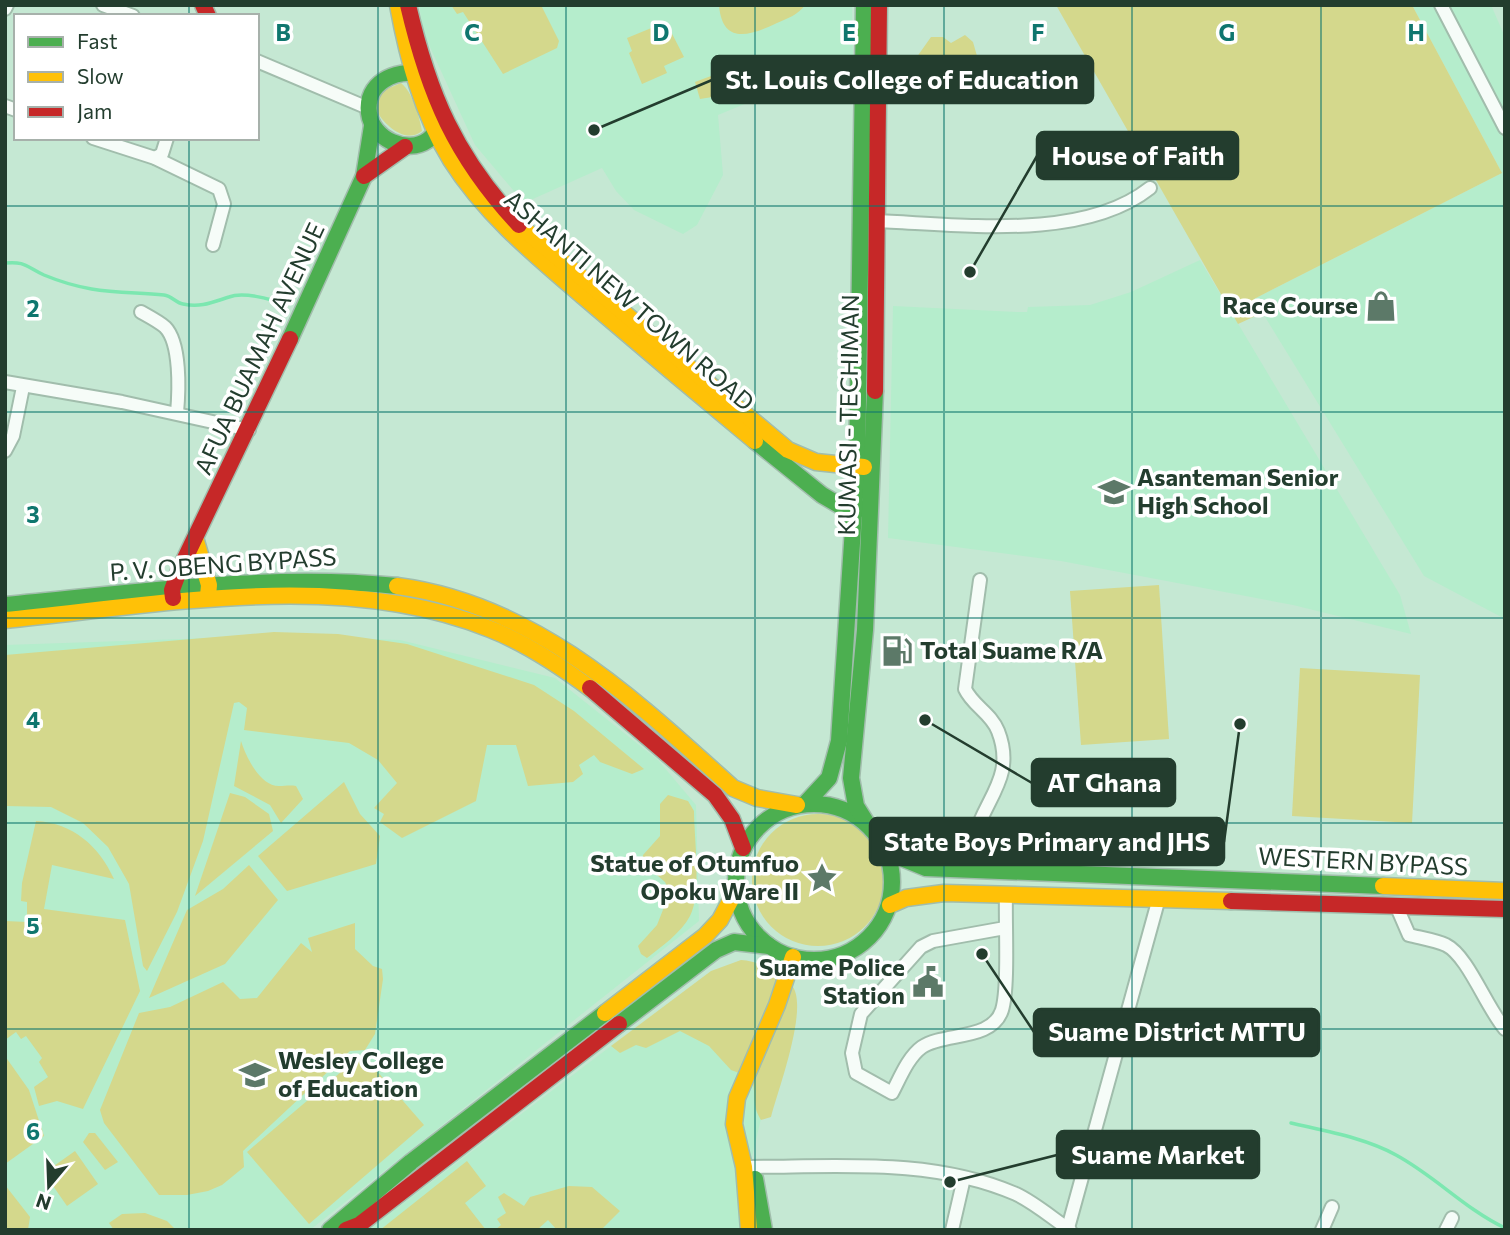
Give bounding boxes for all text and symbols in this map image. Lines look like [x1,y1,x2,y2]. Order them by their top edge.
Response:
legend [14,14,259,140]
text: B [275,18,291,46]
text: C [464,18,480,46]
text: D [653,18,670,46]
text: E [842,18,856,46]
text: F [1031,18,1045,46]
text: G [1219,18,1235,46]
text: H [1407,18,1425,46]
text: Fast [77,28,118,53]
callout: St. Louis College of Education [712,56,1093,103]
text: Slow [77,63,124,88]
text: St. Louis College of Education [725,63,1079,94]
text: Jam [77,98,112,123]
callout: House of Faith [1037,132,1238,179]
text: House of Faith [1051,139,1225,170]
street label: ASHANTI NEW TOWN ROAD [499,184,761,416]
street label: AFUA BUAMAH AVENUE [187,218,330,479]
shop icon: Race Course [1364,289,1398,323]
place label: Race Course [1222,290,1358,319]
text: 2 [26,294,40,322]
street label: KUMASI - TECHIMAN [831,294,864,536]
place label: Asanteman Senior High School [1137,462,1339,519]
school or university icon: Asanteman Senior High School [1097,475,1131,509]
text: 3 [26,500,40,528]
street label: P. V. OBENG BYPASS [109,541,337,586]
fuel station icon: Total Suame R/A [880,634,914,668]
place label: Total Suame R/A [920,635,1103,664]
text: 4 [26,705,40,733]
callout: AT Ghana [1032,759,1175,806]
text: AT Ghana [1047,766,1161,797]
callout: State Boys Primary and JHS [870,818,1224,865]
text: State Boys Primary and JHS [884,825,1210,856]
street label: WESTERN BYPASS [1257,841,1469,880]
place label: Statue of Otumfuo Opoku Ware II [590,848,799,905]
place icon: Statue of Otumfuo Opoku Ware II [805,861,839,895]
text: 5 [26,911,40,939]
place label: Suame Police Station [759,952,905,1009]
public building icon: Suame Police Station [911,965,945,999]
callout: Suame District MTTU [1034,1009,1319,1056]
text: Suame District MTTU [1048,1015,1306,1046]
place label: Wesley College of Education [278,1045,444,1102]
school or university icon: Wesley College of Education [238,1058,272,1092]
text: 6 [26,1117,40,1145]
callout: Suame Market [1057,1131,1259,1178]
text: Suame Market [1071,1138,1245,1169]
north arrow [14,1151,84,1221]
text: N [33,1189,54,1216]

